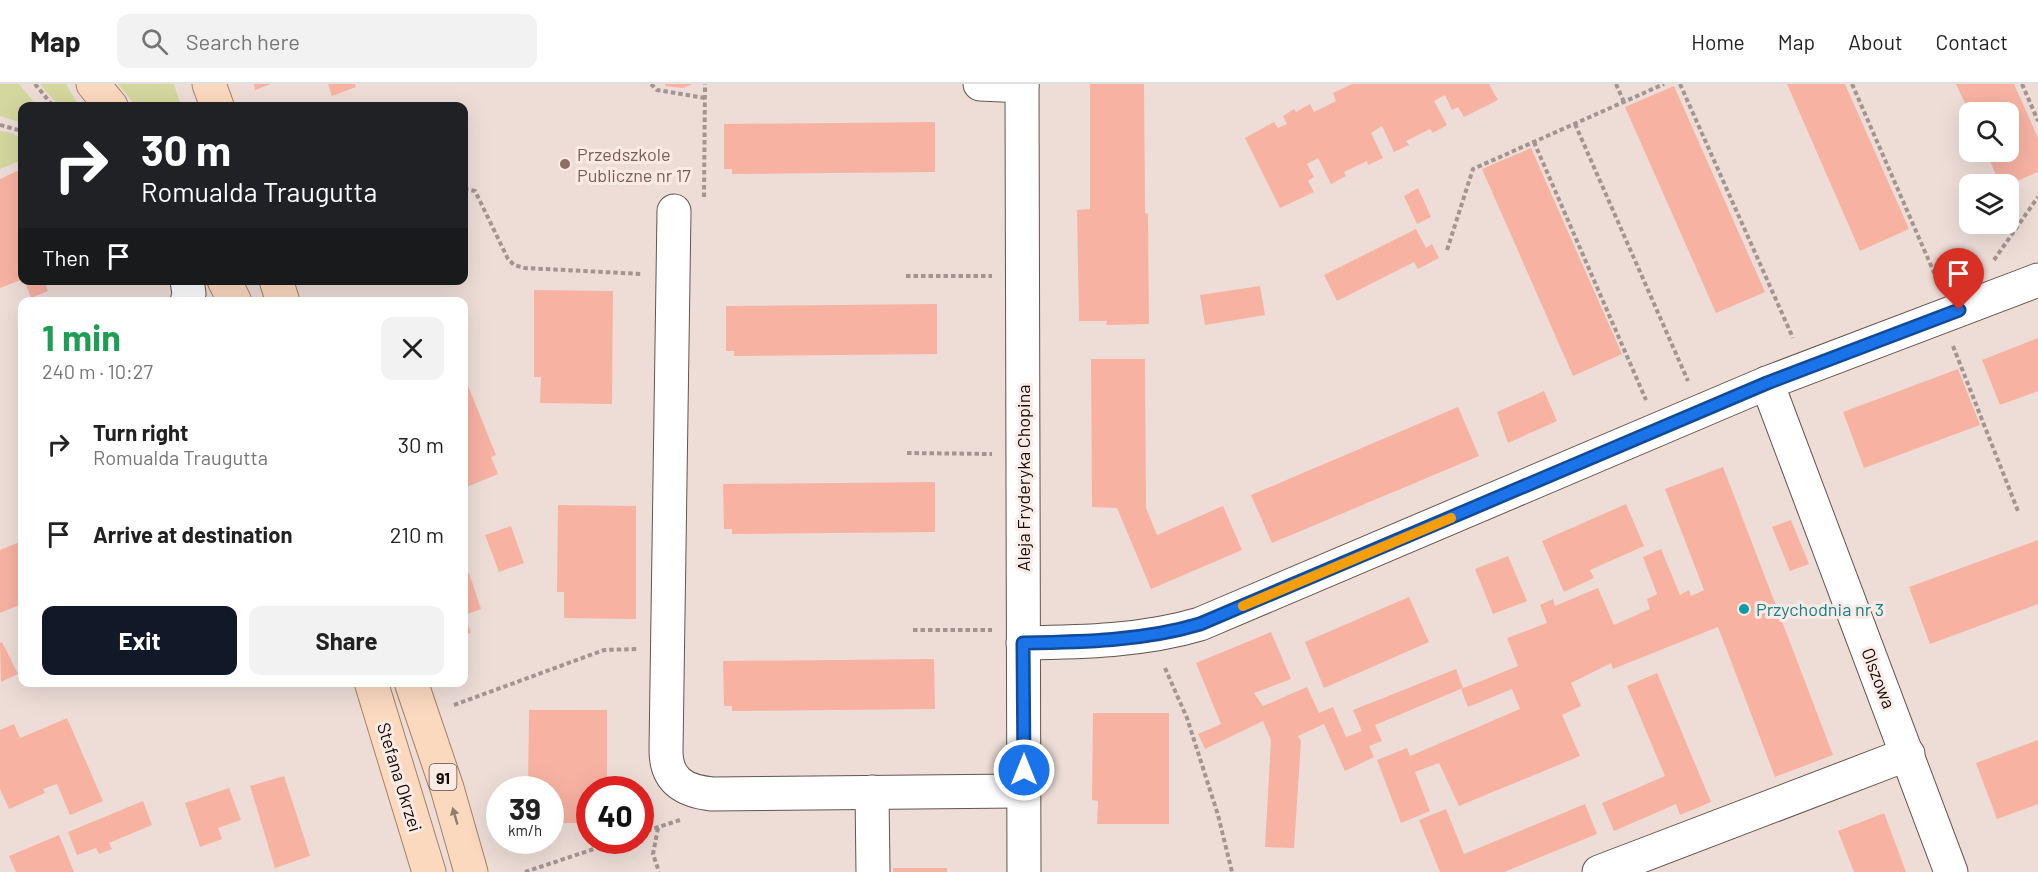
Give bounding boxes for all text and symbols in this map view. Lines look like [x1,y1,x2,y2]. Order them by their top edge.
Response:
search box [117,14,537,68]
text: Map [30,24,81,58]
icon: search [138,25,171,58]
text: Search here [186,28,300,54]
text: Home [1691,29,1745,54]
text: Map [1778,29,1815,54]
text: About [1848,29,1903,54]
text: Contact [1936,29,2008,54]
map controls [1959,102,2019,234]
button: search [1959,102,2019,162]
text: 30 m [141,124,231,174]
icon: right [42,126,120,204]
place label: Przedszkole Publiczne nr 17 [577,143,691,186]
marker: Przedszkole Publiczne nr 17 [558,157,572,171]
button: layers [1959,174,2019,234]
text: Romualda Traugutta [141,175,377,207]
icon: arrive [102,240,135,273]
text: Then [42,244,90,270]
pin [1933,248,1984,310]
icon: arrive [1942,257,1975,290]
text: 1 min [42,315,121,358]
button: close [381,317,444,380]
text: 240 m · 10:27 [42,359,153,383]
street label: Aleja Fryderyka Chopina [1012,384,1034,572]
text: Turn right [93,419,188,445]
icon: right [42,428,75,461]
text: 30 m [398,431,444,457]
text: Romualda Traugutta [93,445,268,469]
icon: arrive [42,518,75,551]
text: Arrive at destination [93,521,292,547]
text: 210 m [390,521,444,547]
place label: Przychodnia nr 3 [1756,598,1884,620]
marker: Przychodnia nr 3 [1737,602,1751,616]
button: Exit [42,606,237,675]
button: Share [249,606,444,675]
street label: Olszowa [1857,644,1901,712]
street label: Stefana Okrzei [373,720,427,834]
position arrow [992,738,1056,802]
road number: 91 [430,764,456,790]
speed limit sign: 40 [576,776,654,854]
text: 39 [509,790,541,826]
one-way arrow [450,807,459,825]
text: km/h [508,821,542,839]

